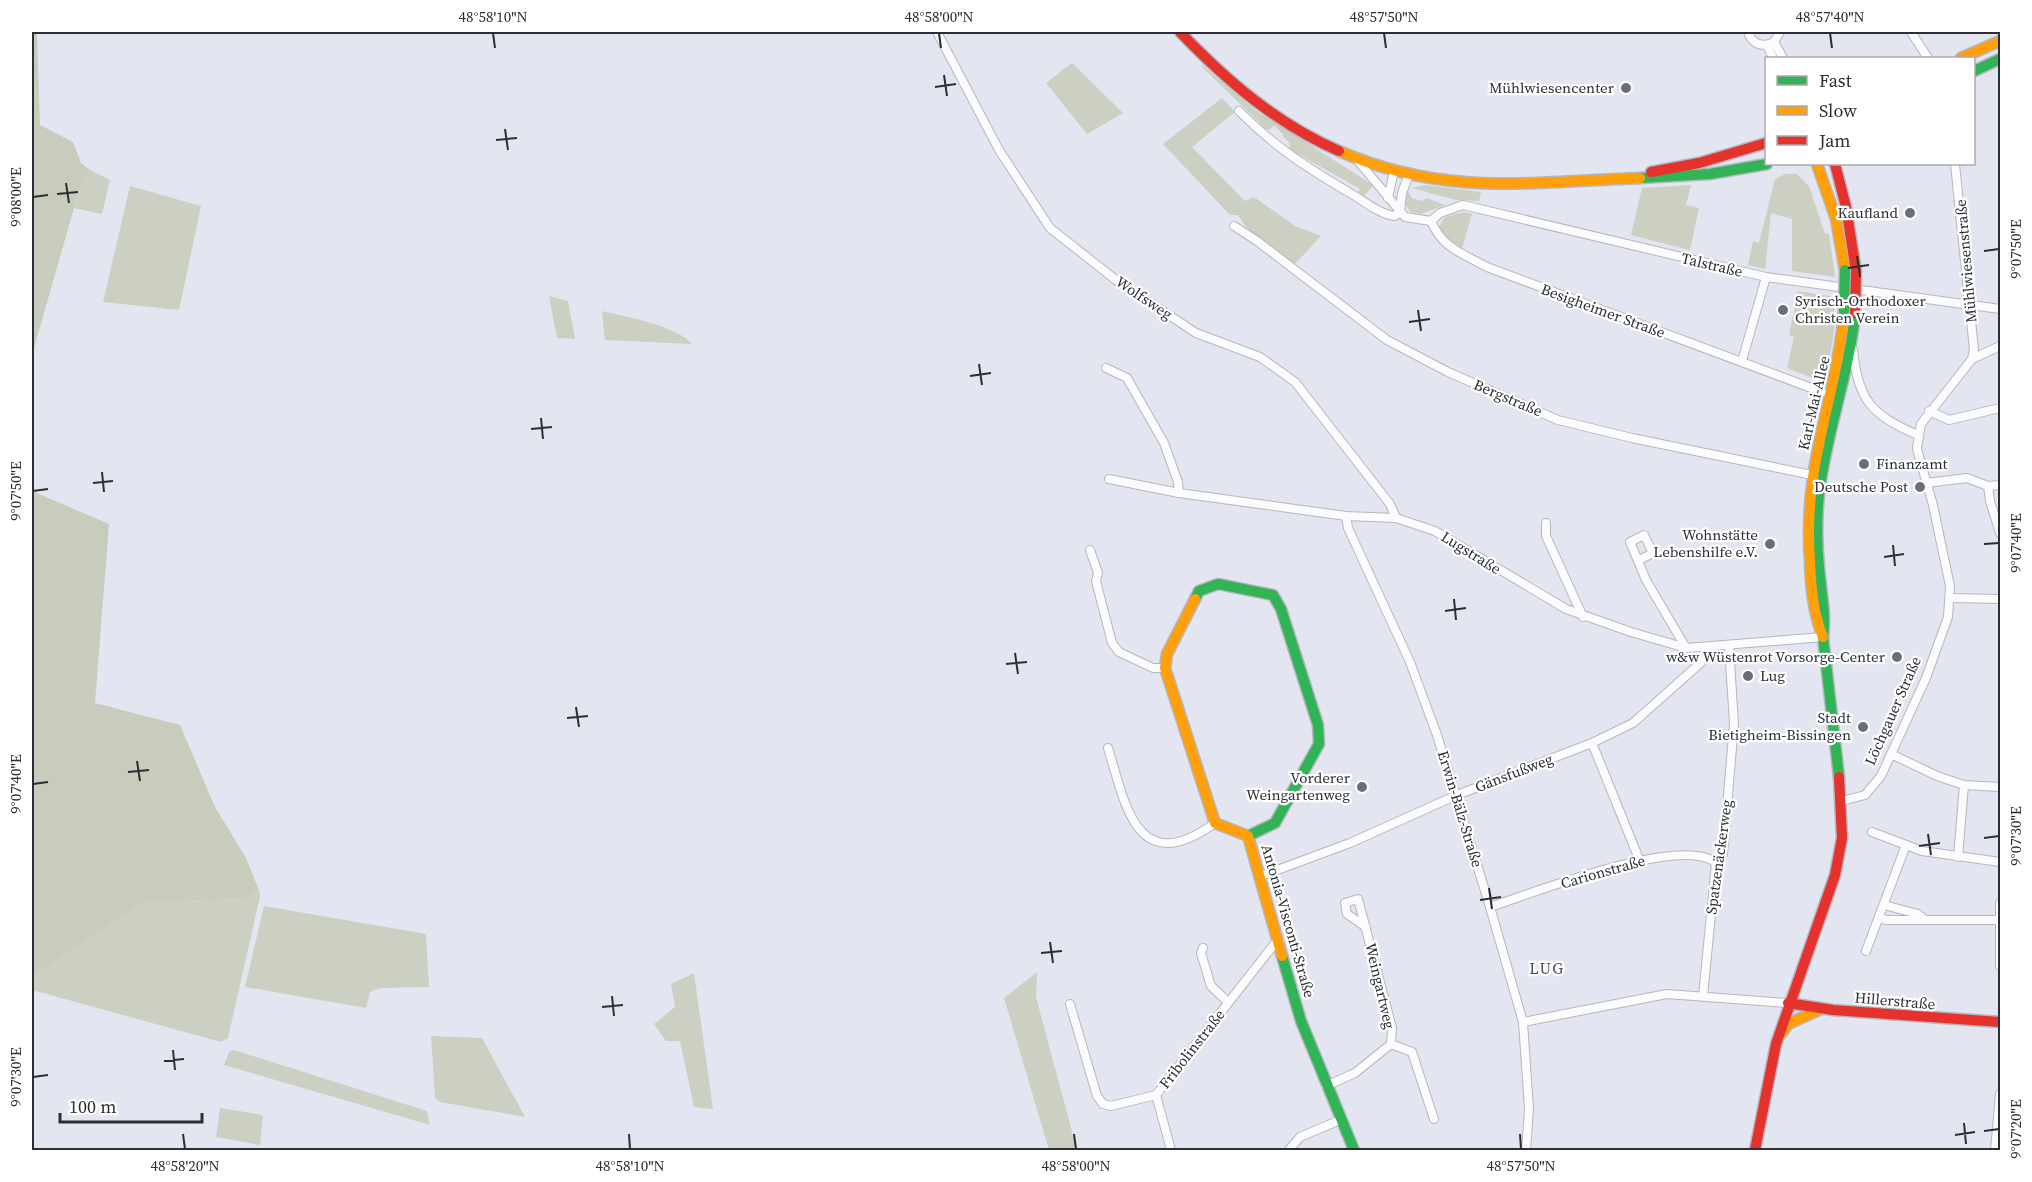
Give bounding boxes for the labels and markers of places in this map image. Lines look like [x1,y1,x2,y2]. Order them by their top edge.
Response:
place label: Mühlwiesencenter [1489,77,1615,98]
marker: Mühlwiesencenter [1619,81,1633,95]
place label: Kaufland [1838,202,1898,223]
marker: Kaufland [1903,206,1917,220]
place label: Syrisch-Orthodoxer Christen Verein [1795,290,1926,328]
marker: Syrisch-Orthodoxer Christen Verein [1776,303,1790,317]
place label: Finanzamt [1876,453,1948,474]
marker: Finanzamt [1857,457,1871,471]
place label: Deutsche Post [1814,476,1908,497]
marker: Deutsche Post [1913,480,1927,494]
place label: Wohnstätte Lebenshilfe e.V. [1653,524,1758,562]
marker: Wohnstätte Lebenshilfe e.V. [1763,537,1777,551]
place label: w&w Wüstenrot Vorsorge-Center [1666,646,1886,667]
marker: w&w Wüstenrot Vorsorge-Center [1890,650,1904,664]
place label: Lug [1760,665,1785,686]
marker: Lug [1741,669,1755,683]
place label: Stadt Bietigheim-Bissingen [1708,707,1851,745]
marker: Stadt Bietigheim-Bissingen [1856,720,1870,734]
place label: Vorderer Weingartenweg [1246,767,1351,805]
marker: Vorderer Weingartenweg [1355,780,1369,794]

